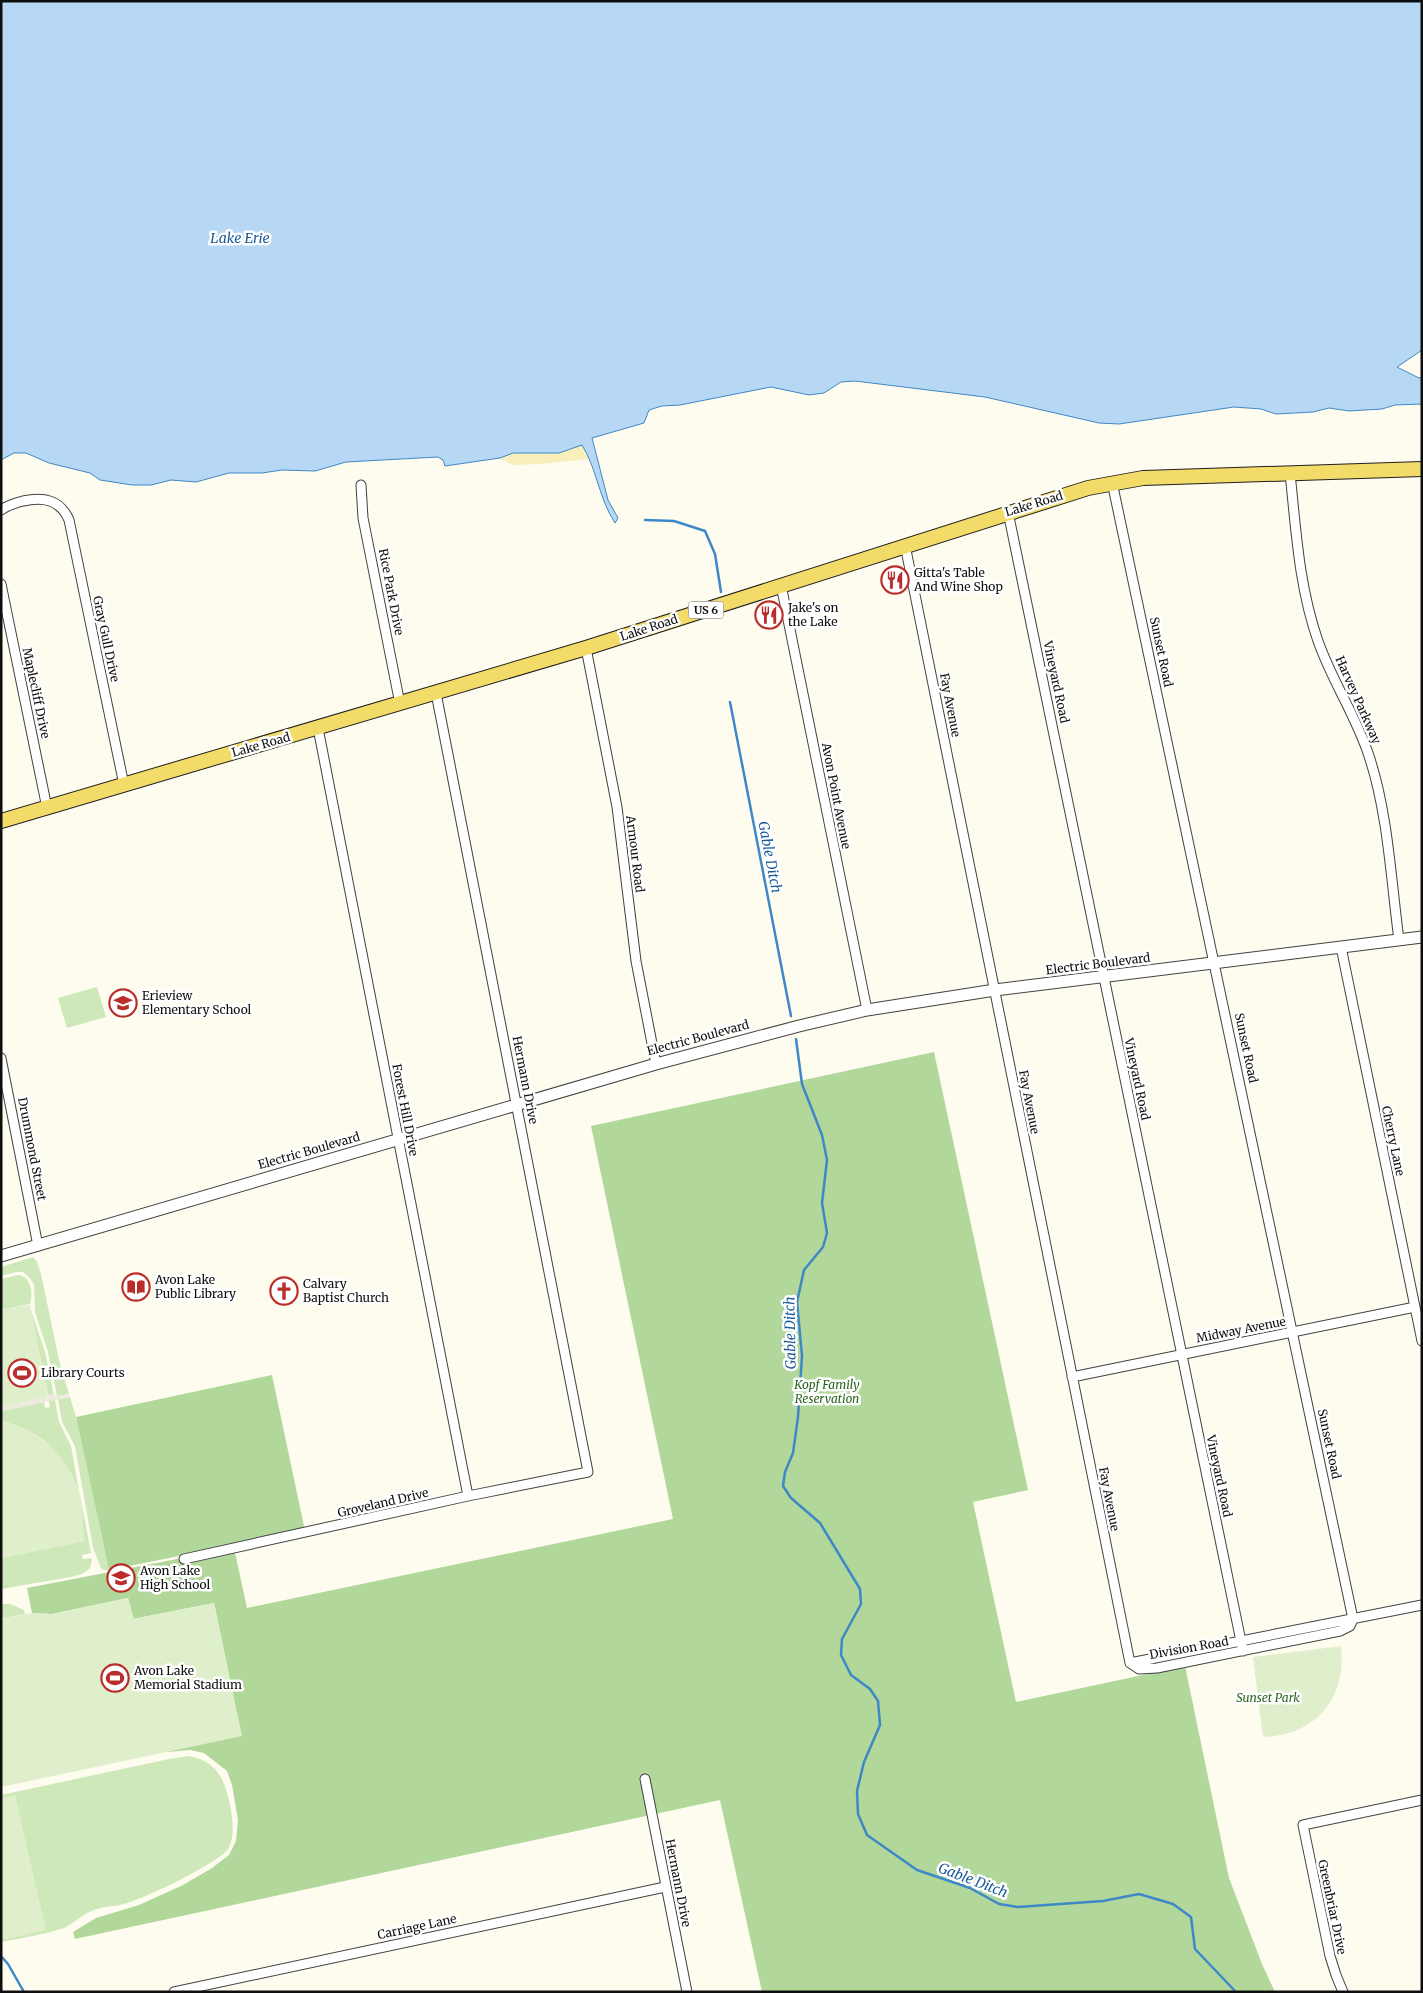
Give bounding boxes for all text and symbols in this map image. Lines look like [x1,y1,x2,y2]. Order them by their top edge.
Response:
water label: Lake Erie [210,229,270,247]
street label: Lake Road [1003,488,1065,519]
street label: Rice Park Drive [376,547,407,637]
restaurant icon: Gitta's Table And Wine Shop [880,565,910,595]
place label: Gitta's Table And Wine Shop [913,565,1003,594]
street label: Gray Gull Drive [90,595,123,683]
restaurant icon: Jake's on the Lake [754,600,784,630]
place label: Jake's on the Lake [787,600,838,629]
road number: US 6 [688,602,724,618]
street label: Lake Road [618,611,680,644]
street label: Sunset Road [1147,615,1176,688]
street label: Vineyard Road [1040,638,1073,724]
street label: Maplecliff Drive [20,646,53,740]
street label: Harvey Parkway [1332,654,1385,746]
street label: Fay Avenue [937,672,964,738]
street label: Lake Road [230,729,292,760]
street label: Avon Point Avenue [819,741,854,850]
street label: Armour Road [623,814,648,893]
water label: Gable Ditch [754,820,786,894]
street label: Electric Boulevard [1045,950,1151,977]
school or university icon: Erieview Elementary School [108,988,138,1018]
place label: Erieview Elementary School [142,988,252,1017]
street label: Sunset Road [1232,1011,1261,1084]
street label: Electric Boulevard [645,1017,751,1058]
street label: Hermann Drive [510,1035,541,1125]
street label: Vineyard Road [1121,1035,1154,1121]
street label: Forest Hill Drive [389,1063,422,1157]
street label: Fay Avenue [1016,1069,1043,1135]
street label: Drummond Street [15,1096,50,1202]
street label: Cherry Lane [1379,1104,1408,1177]
street label: Electric Boulevard [256,1129,362,1172]
library icon: Avon Lake Public Library [121,1272,151,1302]
place label: Avon Lake Public Library [154,1272,236,1301]
church icon: Calvary Baptist Church [269,1276,299,1306]
place label: Calvary Baptist Church [303,1276,389,1305]
water label: Gable Ditch [780,1296,800,1370]
street label: Midway Avenue [1195,1313,1287,1346]
sports icon: Library Courts [7,1358,37,1388]
place label: Library Courts [41,1365,125,1380]
park label: Kopf Family Reservation [793,1377,860,1406]
street label: Sunset Road [1315,1407,1344,1480]
street label: Vineyard Road [1203,1432,1236,1518]
street label: Fay Avenue [1096,1466,1123,1532]
street label: Groveland Drive [336,1485,430,1520]
school or university icon: Avon Lake High School [106,1563,136,1593]
place label: Avon Lake High School [139,1563,211,1592]
street label: Division Road [1148,1633,1230,1662]
sports icon: Avon Lake Memorial Stadium [100,1663,130,1693]
place label: Avon Lake Memorial Stadium [133,1663,242,1692]
park label: Sunset Park [1236,1690,1300,1705]
street label: Hermann Drive [663,1838,694,1928]
street label: Greenbriar Drive [1315,1858,1350,1956]
water label: Gable Ditch [936,1859,1010,1901]
street label: Carriage Lane [376,1911,458,1942]

